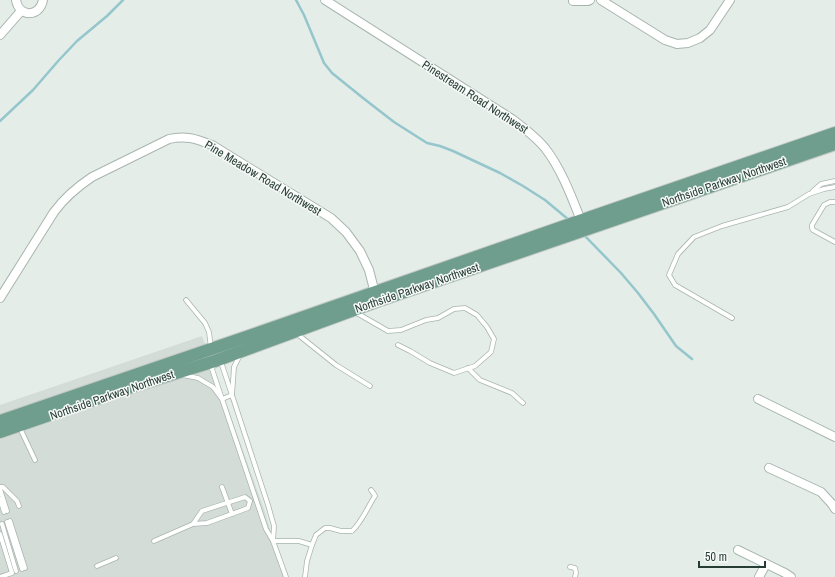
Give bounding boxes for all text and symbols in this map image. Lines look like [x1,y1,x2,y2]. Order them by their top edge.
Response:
street label: Pinestream Road Northwest [419,57,531,138]
street label: Pine Meadow Road Northwest [202,137,325,219]
street label: Northside Parkway Northwest [660,153,788,211]
street label: Northside Parkway Northwest [353,259,481,317]
street label: Northside Parkway Northwest [48,366,176,424]
scale bar [699,543,765,569]
text: 50 m [705,549,727,565]

